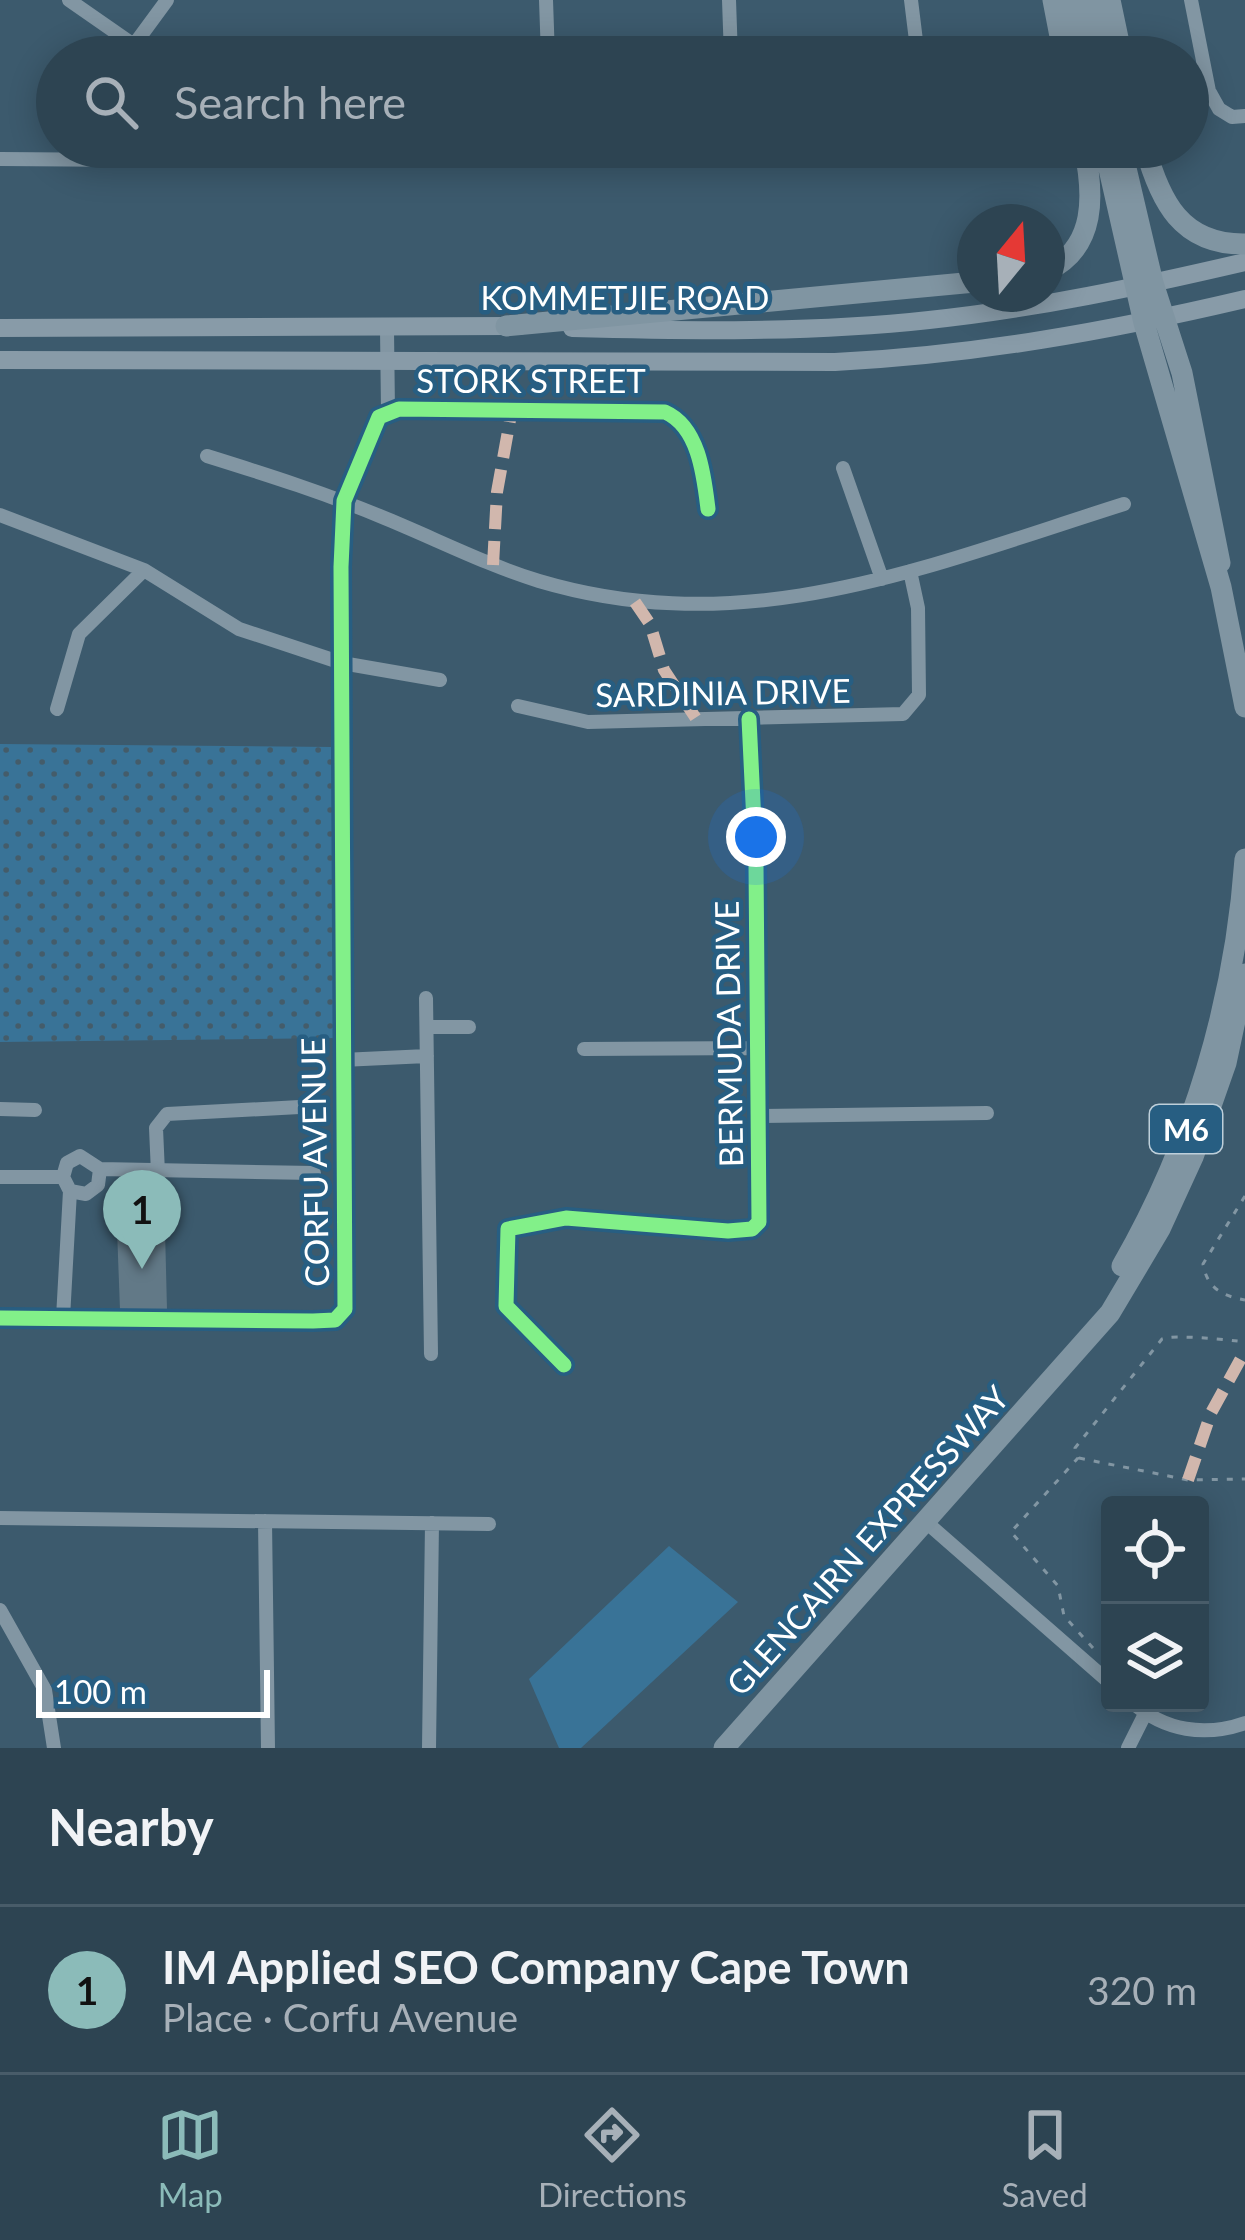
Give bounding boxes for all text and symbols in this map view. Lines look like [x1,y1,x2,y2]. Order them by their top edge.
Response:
search box [36,36,1209,168]
icon: search [78,69,144,135]
text: Search here [174,75,406,129]
north arrow [957,204,1065,312]
street label: KOMMETJIE ROAD [481,277,769,317]
street label: STORK STREET [416,360,646,400]
street label: SARDINIA DRIVE [595,670,851,714]
your location [726,807,786,867]
street label: BERMUDA DRIVE [706,900,750,1168]
street label: CORFU AVENUE [292,1037,336,1287]
road number: M6 [1150,1105,1222,1153]
pin: 1 [103,1170,181,1269]
street label: GLENCAIRN EXPRESSWAY [718,1377,1017,1703]
map controls [1101,1496,1209,1712]
button: locate [1101,1496,1209,1604]
button: layers [1101,1604,1209,1712]
scale bar [36,1664,270,1717]
text: 100 m [54,1671,147,1711]
text: Nearby [48,1796,214,1857]
text: IM Applied SEO Company Cape Town [162,1940,910,1994]
text: 1 [76,1967,98,2013]
text: 320 m [1087,1967,1197,2013]
text: Place · Corfu Avenue [162,1994,518,2040]
tab: Map [157,2102,223,2214]
tab: Directions [538,2102,687,2214]
tab: Saved [1001,2102,1088,2214]

